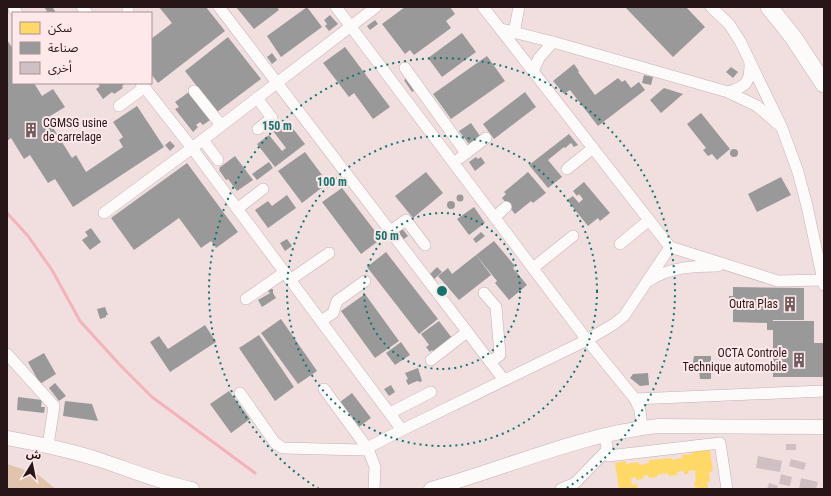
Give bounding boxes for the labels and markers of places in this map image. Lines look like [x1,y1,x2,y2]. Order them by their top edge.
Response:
place label: CGMSG usine de carrelage [43,116,108,144]
building icon: CGMSG usine de carrelage [22,121,40,139]
centre of rings [435,284,449,298]
building icon: Outra Plas [781,295,799,313]
place label: Outra Plas [729,297,778,311]
place label: OCTA Controle Technique automobile [683,346,787,374]
building icon: OCTA Controle Technique automobile [790,351,808,369]

